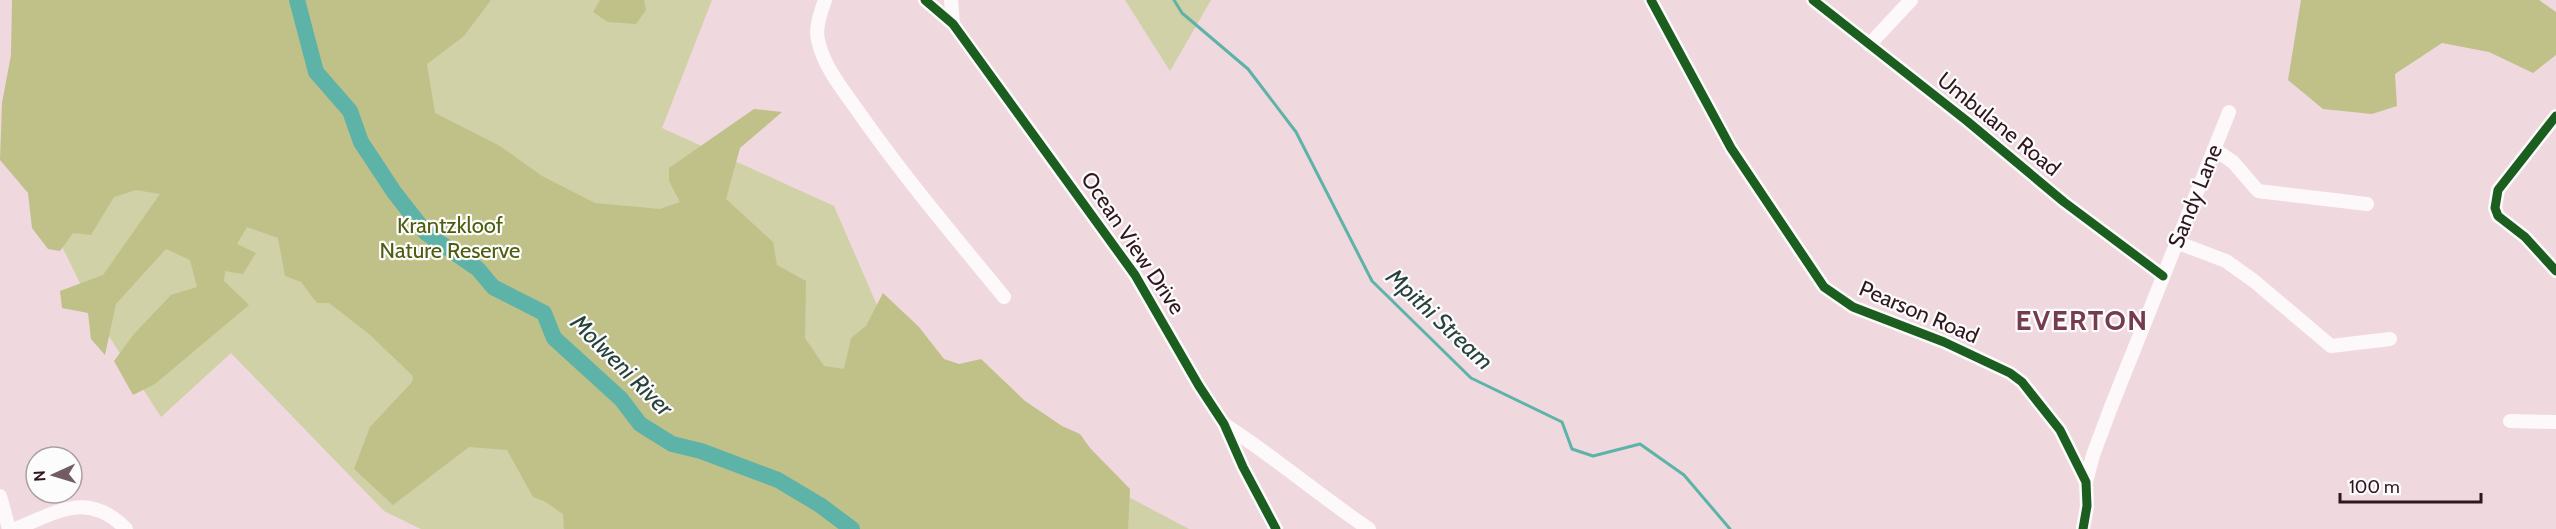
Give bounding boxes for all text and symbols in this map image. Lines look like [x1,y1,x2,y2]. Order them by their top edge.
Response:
street label: Umbulane Road [1932,66,2066,182]
street label: Sandy Lane [2162,140,2228,252]
street label: Ocean View Drive [1075,167,1191,319]
park label: Krantzkloof Nature Reserve [380,212,520,264]
water label: Mpithi Stream [1380,262,1499,376]
street label: Pearson Road [1855,275,1983,349]
district label: EVERTON [2015,303,2149,337]
water label: Molweni River [564,307,680,423]
north arrow [24,445,84,505]
scale bar [2340,466,2481,504]
text: N [30,470,49,482]
text: 100 m [2349,476,2400,498]

